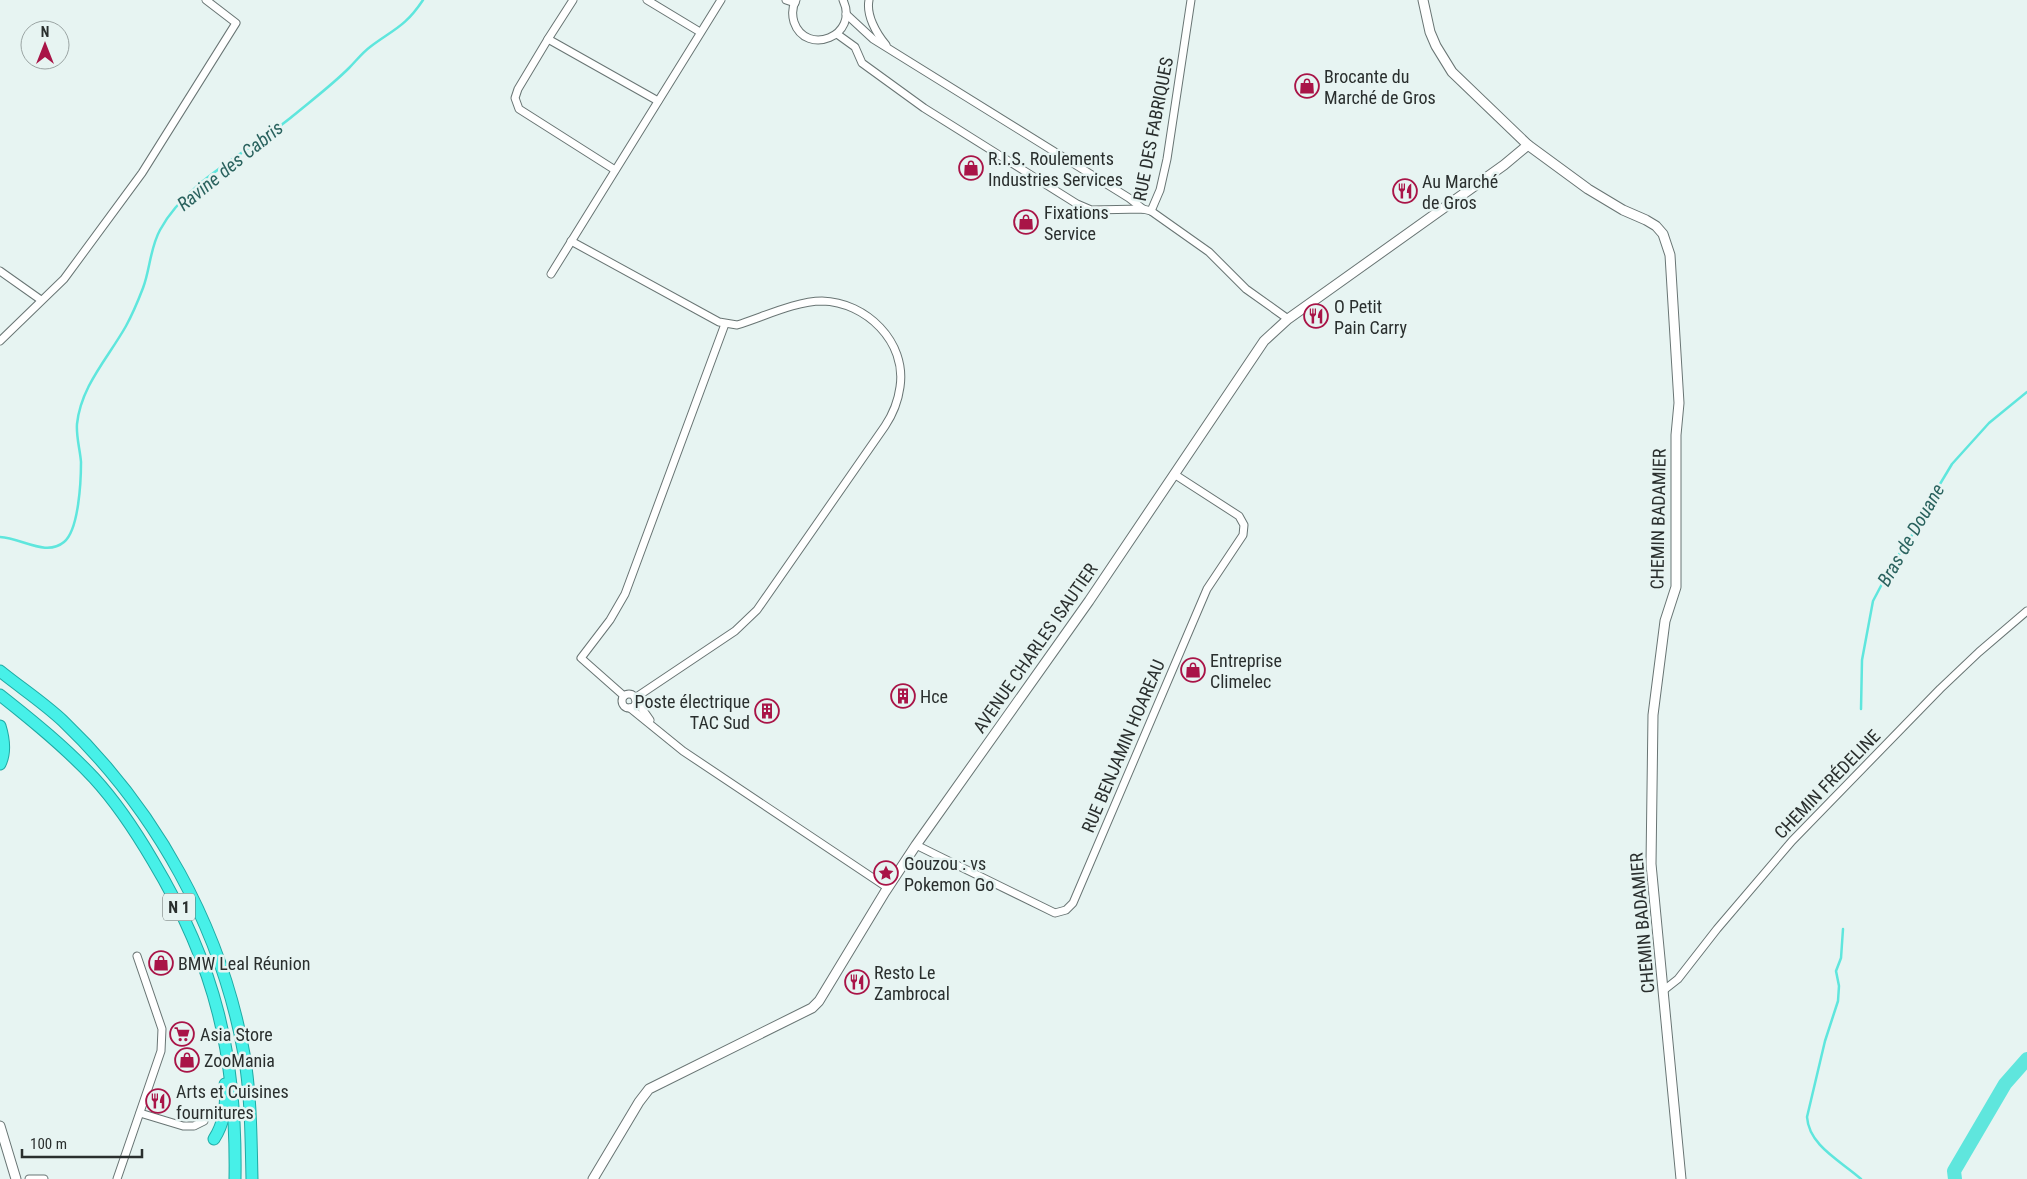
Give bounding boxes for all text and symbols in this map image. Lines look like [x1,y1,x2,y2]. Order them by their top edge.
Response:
north arrow [20,20,70,70]
text: N [41,24,49,40]
street label: RUE DES FABRIQUES [1129,55,1177,203]
place label: Brocante du Marché de Gros [1324,66,1436,108]
shop icon: Brocante du Marché de Gros [1294,73,1320,99]
water label: Ravine des Cabris [172,116,288,216]
place label: R.I.S. Roulements Industries Services [988,148,1123,190]
shop icon: R.I.S. Roulements Industries Services [958,155,984,181]
place label: Au Marché de Gros [1422,171,1498,213]
restaurant icon: Au Marché de Gros [1392,178,1418,204]
place label: Fixations Service [1044,202,1109,244]
shop icon: Fixations Service [1013,209,1039,235]
place label: O Petit Pain Carry [1334,296,1407,338]
restaurant icon: O Petit Pain Carry [1303,303,1329,329]
street label: CHEMIN BADAMIER [1646,448,1670,590]
water label: Bras de Douane [1873,480,1949,590]
street label: AVENUE CHARLES ISAUTIER [968,559,1102,737]
place label: Entreprise Climelec [1210,650,1282,692]
street label: RUE BENJAMIN HOAREAU [1077,656,1169,836]
shop icon: Entreprise Climelec [1180,657,1206,683]
building icon: Hce [890,683,916,709]
place label: Hce [920,686,948,707]
place label: Poste électrique TAC Sud [635,691,750,733]
building icon: Poste électrique TAC Sud [754,698,780,724]
street label: CHEMIN FRÉDELINE [1770,725,1884,843]
street label: CHEMIN BADAMIER [1625,851,1659,994]
place label: Gouzou : vs Pokemon Go [904,853,994,895]
place icon: Gouzou : vs Pokemon Go [873,860,899,886]
road number: N 1 [163,894,195,920]
shop icon: BMW Leal Réunion [148,950,174,976]
place label: BMW Leal Réunion [178,953,310,974]
place label: Resto Le Zambrocal [874,962,950,1004]
restaurant icon: Resto Le Zambrocal [844,969,870,995]
supermarket icon: Asia Store [169,1021,195,1047]
place label: Asia Store [200,1024,273,1045]
shop icon: ZooMania [174,1047,200,1073]
place label: ZooMania [204,1050,275,1071]
place label: Arts et Cuisines fournitures [176,1081,289,1123]
restaurant icon: Arts et Cuisines fournitures [145,1088,171,1114]
scale bar [22,1126,142,1158]
text: 100 m [30,1135,67,1153]

